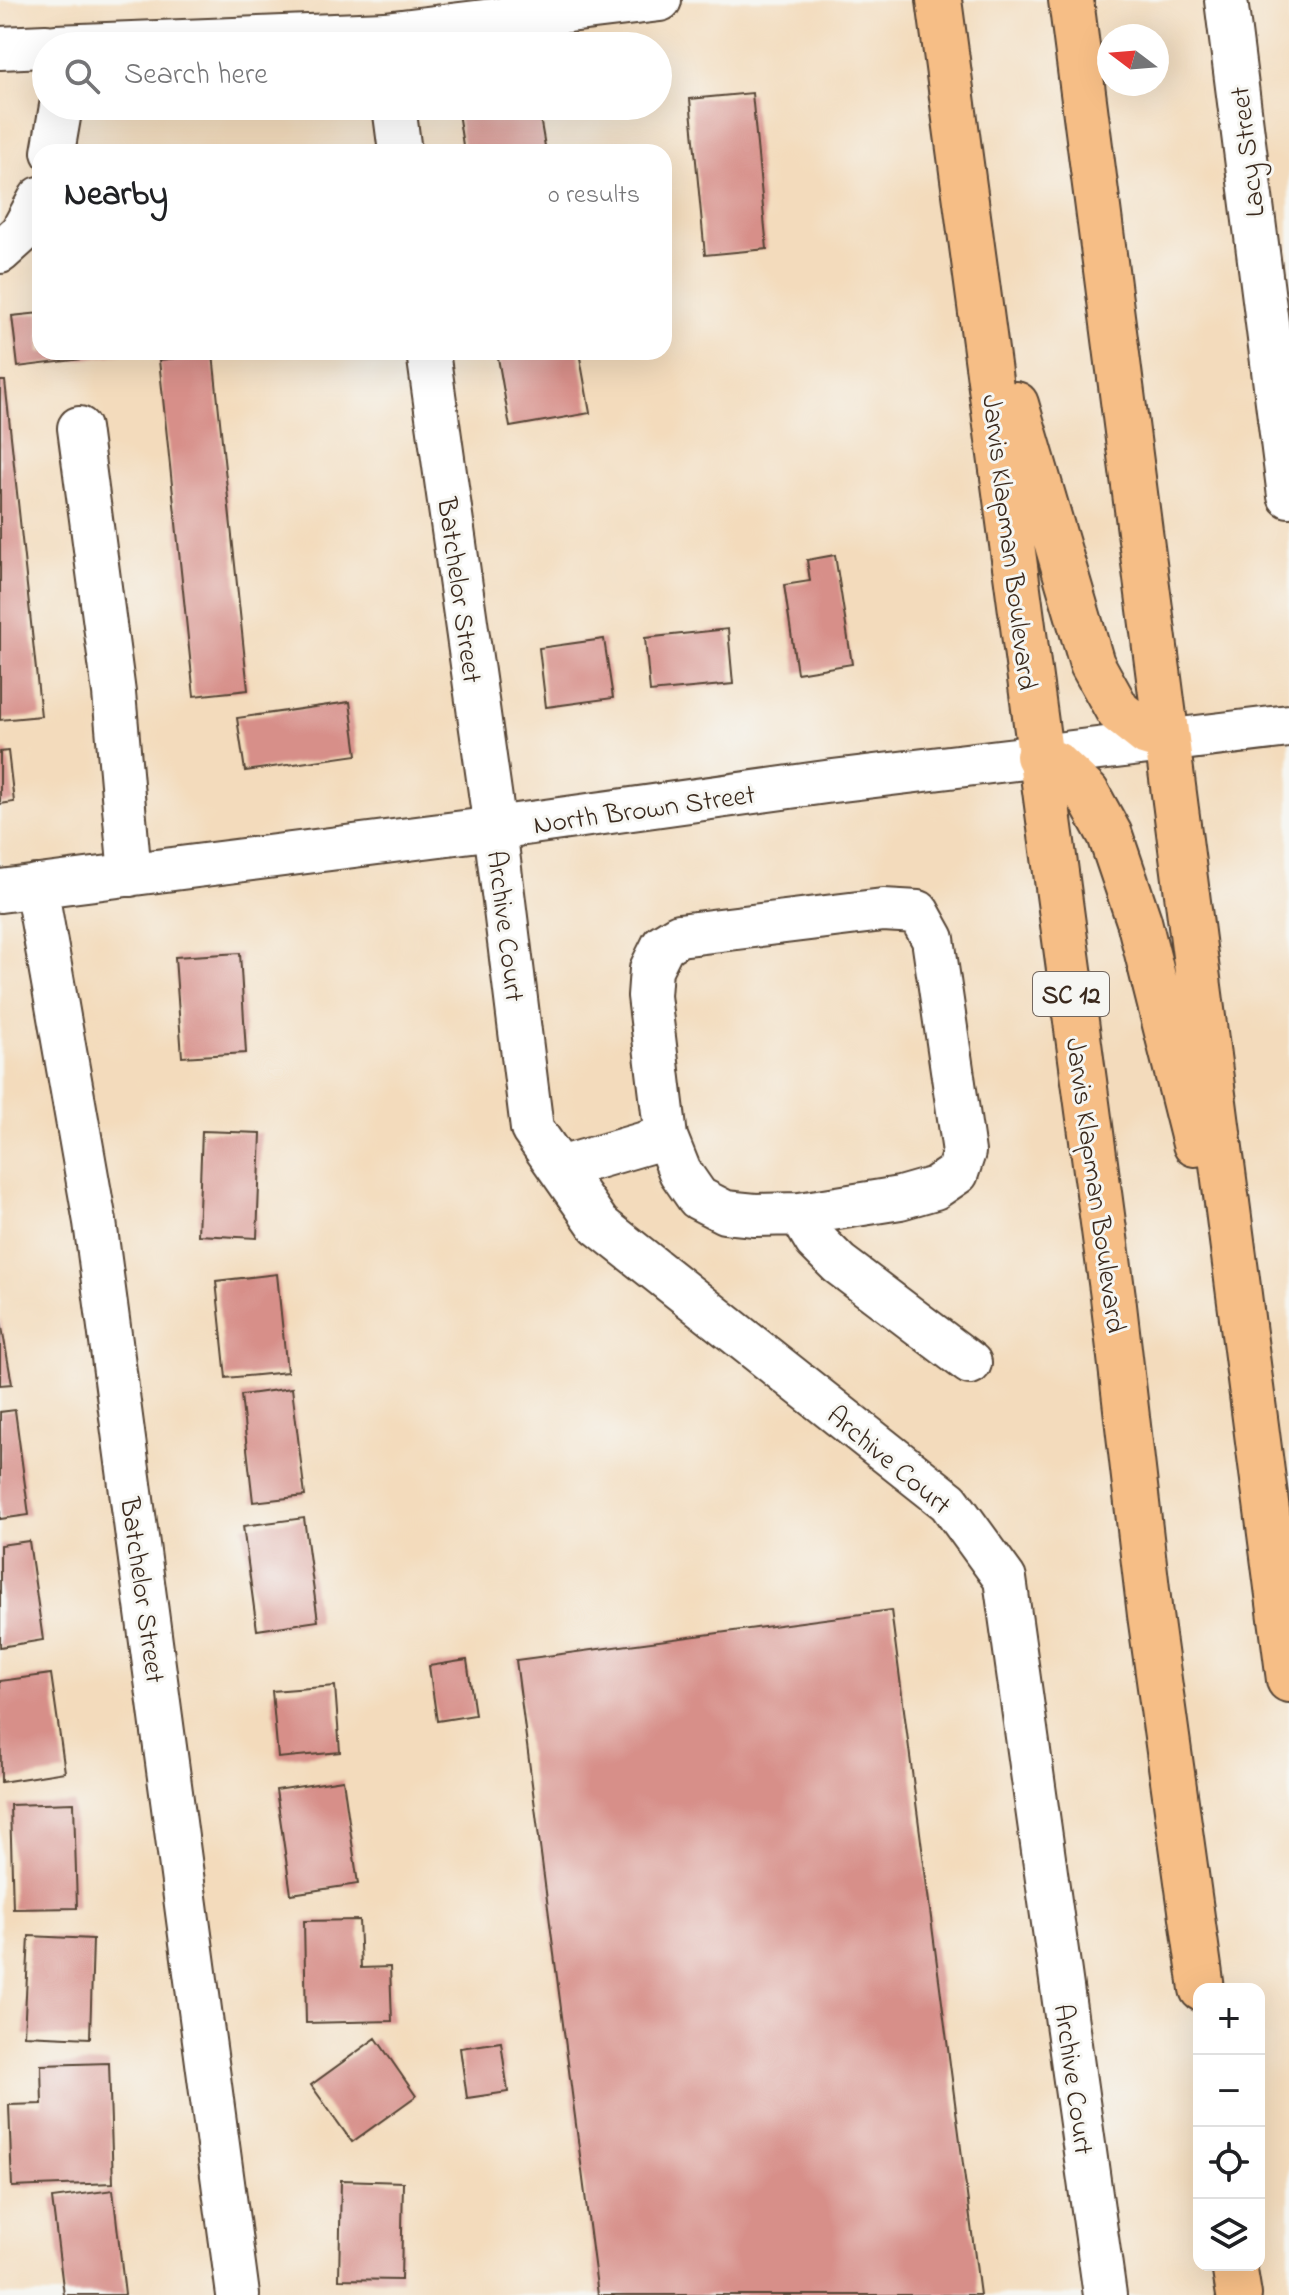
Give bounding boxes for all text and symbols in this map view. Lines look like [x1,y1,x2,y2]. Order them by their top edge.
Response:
north arrow [1097,24,1169,96]
search box [32,32,672,120]
icon: search [60,54,104,98]
text: Search here [124,54,268,98]
street label: Lacy Street [1221,84,1278,219]
text: Nearby [64,171,168,221]
text: 0 results [548,177,640,215]
street label: Jarvis Klapman Boulevard [969,392,1046,693]
street label: Batchelor Street [424,494,491,686]
street label: North Brown Street [531,776,758,847]
street label: Archive Court [474,849,533,1004]
road number: SC 12 [1033,972,1109,1016]
street label: Jarvis Klapman Boulevard [1053,1035,1135,1336]
street label: Archive Court [816,1397,959,1526]
street label: Batchelor Street [107,1494,174,1686]
map controls [1193,1983,1265,2271]
button: + [1193,1983,1265,2055]
street label: Archive Court [1041,2001,1102,2158]
button: − [1193,2055,1265,2127]
button: locate [1193,2127,1265,2199]
button: layers [1193,2199,1265,2271]

